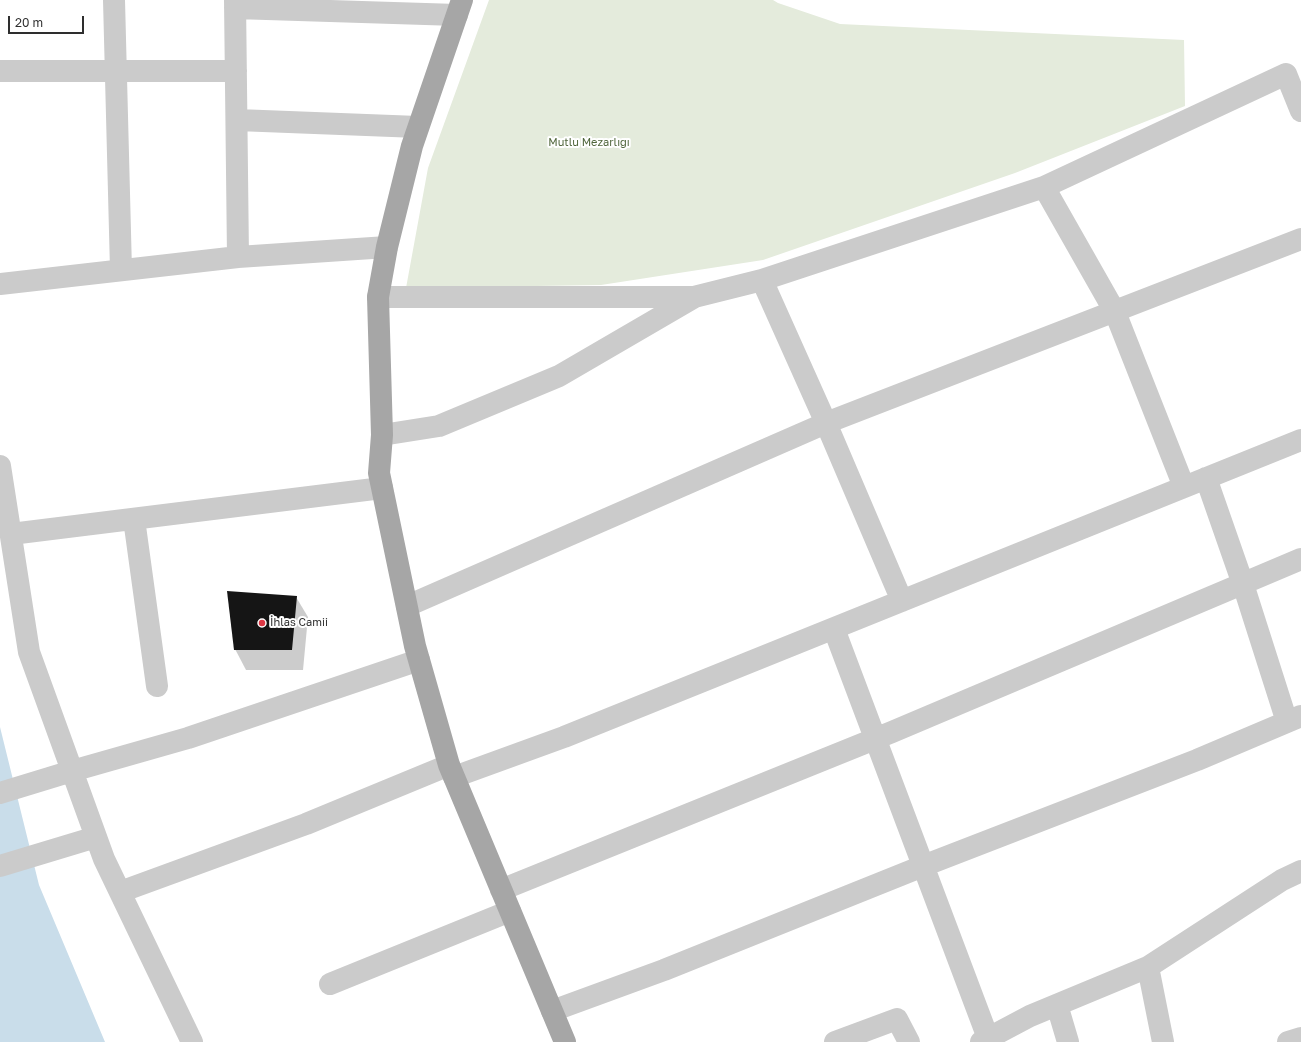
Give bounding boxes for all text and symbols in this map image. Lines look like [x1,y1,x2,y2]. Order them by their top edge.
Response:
scale bar [10,8,86,34]
text: 20 m [15,15,43,30]
park label: Mutlu Mezarlığı [548,136,630,150]
place label: İhlas Camii [270,616,328,630]
marker: İhlas Camii [257,618,267,628]

